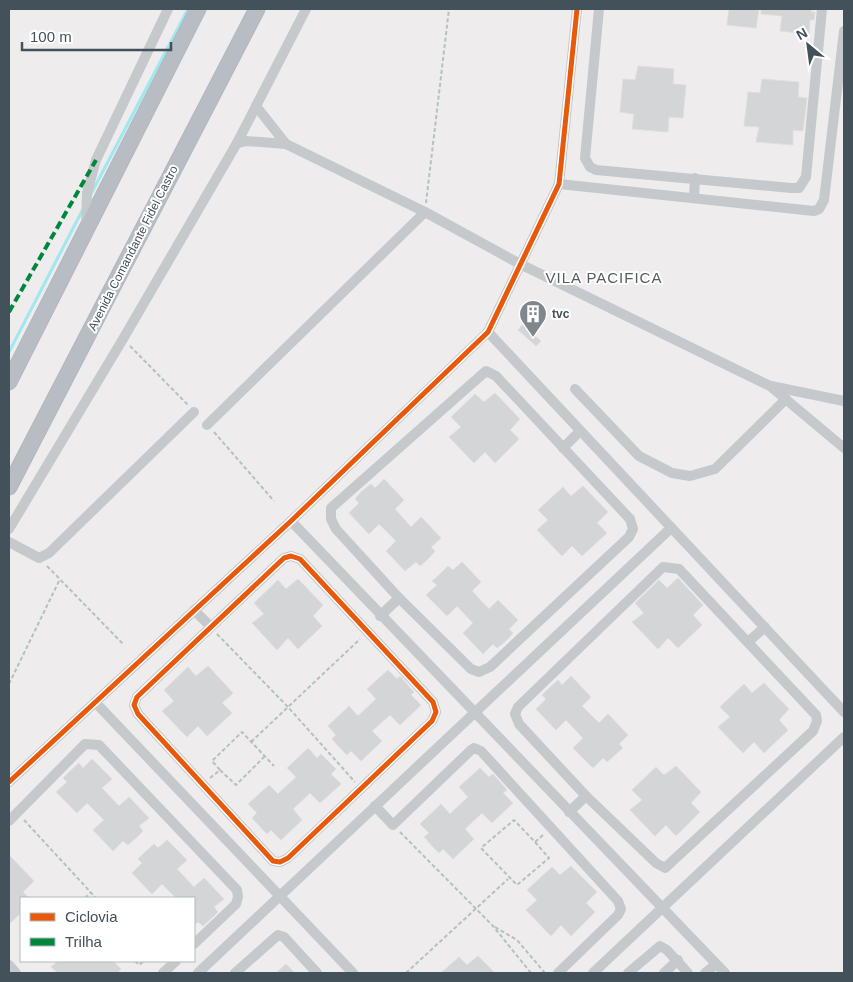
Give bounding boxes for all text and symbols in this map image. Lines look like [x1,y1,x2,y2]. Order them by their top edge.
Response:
scale bar [22,20,171,52]
north arrow [783,20,833,70]
text: N [793,24,810,43]
text: 100 m [30,28,72,45]
street label: Avenida Comandante Fidel Castro [85,163,181,333]
district label: VILA PACIFICA [546,269,662,286]
building icon: tvc [518,299,548,338]
place label: tvc [552,307,570,321]
legend [20,897,195,962]
text: Ciclovia [65,908,118,925]
text: Trilha [65,933,103,950]

